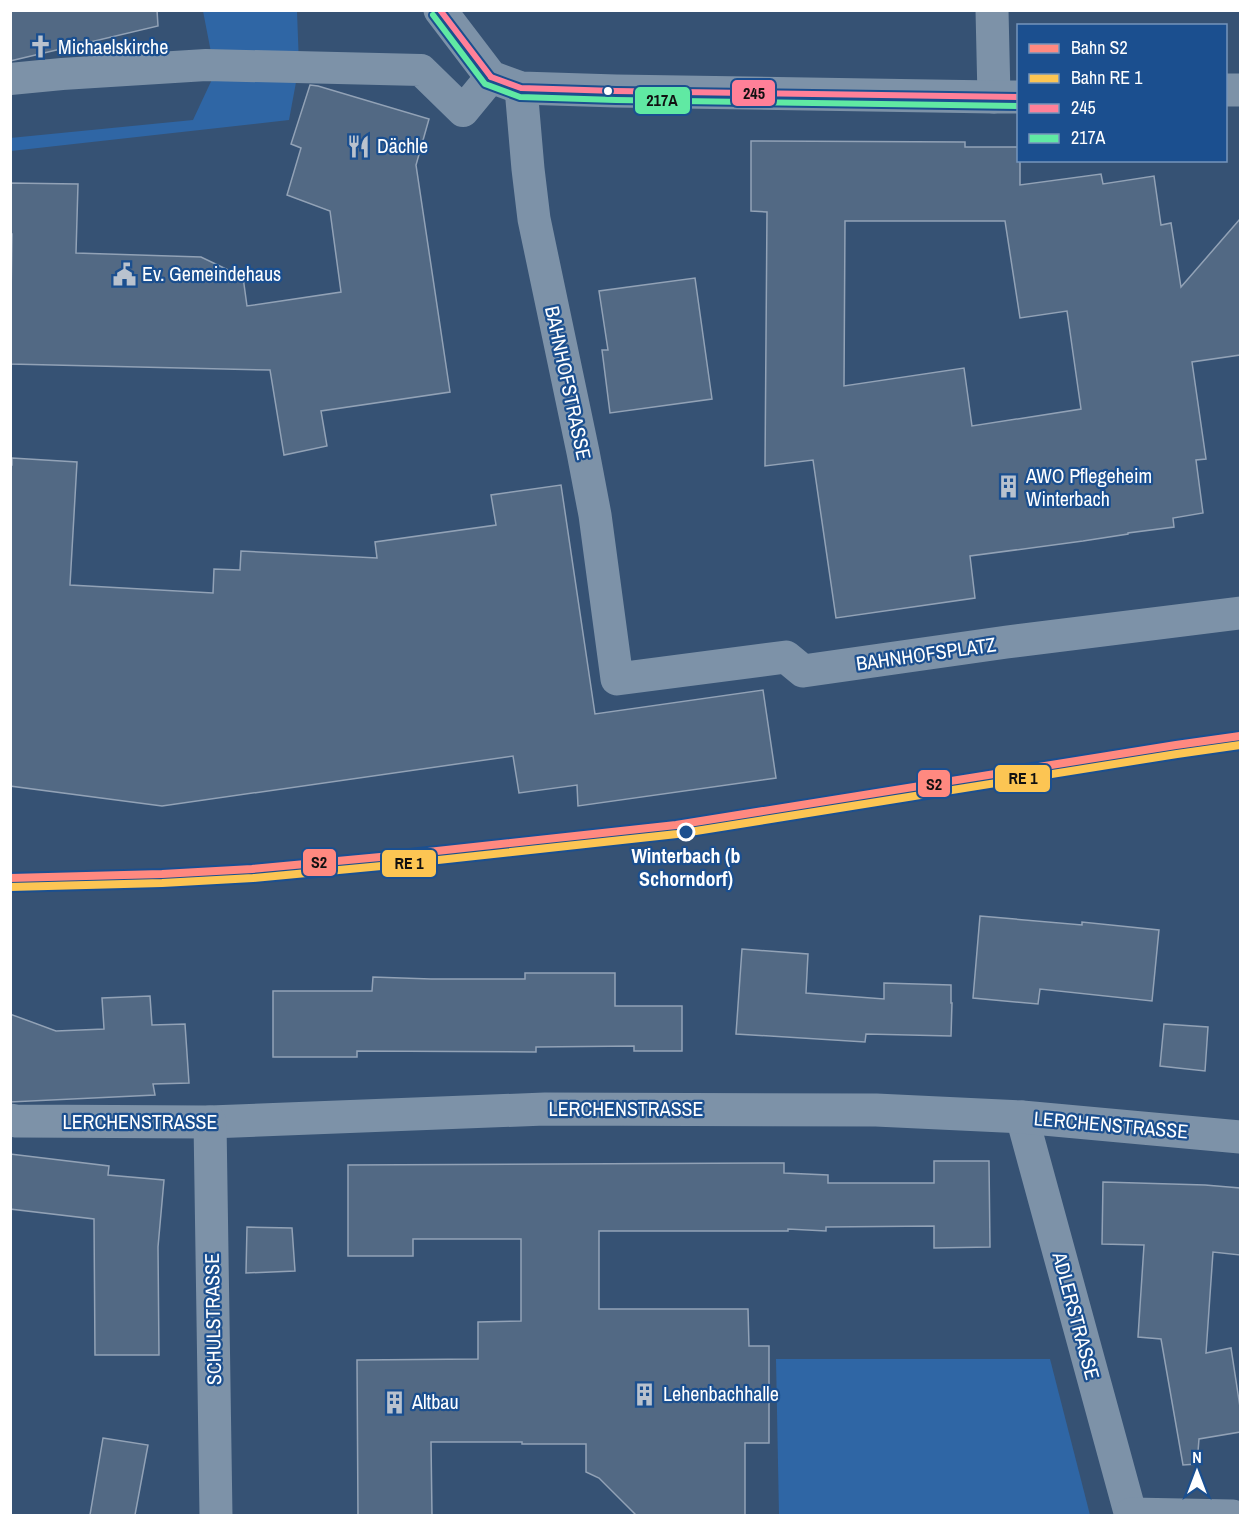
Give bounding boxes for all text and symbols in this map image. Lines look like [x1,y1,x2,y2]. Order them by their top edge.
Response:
legend [1017,24,1227,162]
place label: Michaelskirche [58,33,168,60]
church icon: Michaelskirche [27,34,53,60]
text: Bahn S2 [1071,35,1128,60]
text: Bahn RE 1 [1071,65,1143,90]
line badge: 245 [731,79,776,107]
text: 245 [743,82,765,104]
unlabelled marker [602,85,614,97]
line badge: 217A [634,86,691,115]
text: 217A [646,89,678,111]
text: 245 [1071,95,1096,120]
text: 217A [1071,125,1106,150]
place label: Dächle [377,132,428,159]
restaurant icon: Dächle [346,133,372,159]
place label: Ev. Gemeindehaus [142,260,281,287]
public building icon: Ev. Gemeindehaus [111,261,137,287]
street label: BAHNHOFSTRASSE [539,303,598,462]
place label: AWO Pflegeheim Winterbach [1025,462,1152,512]
building icon: AWO Pflegeheim Winterbach [995,474,1021,500]
street label: BAHNHOFSPLATZ [854,630,998,677]
line badge: RE 1 [994,764,1051,793]
text: RE 1 [1008,767,1038,789]
line badge: S2 [917,769,951,798]
text: S2 [926,773,942,795]
marker: Winterbach (b Schorndorf) [677,823,695,841]
place label: Winterbach (b Schorndorf) [631,842,741,892]
line badge: S2 [302,848,337,877]
line badge: RE 1 [381,849,437,878]
text: S2 [311,851,327,873]
text: RE 1 [394,852,424,874]
street label: LERCHENSTRASSE [549,1095,703,1122]
street label: LERCHENSTRASSE [1033,1104,1189,1145]
street label: LERCHENSTRASSE [63,1108,217,1135]
street label: ADLERSTRASSE [1046,1248,1107,1383]
street label: SCHULSTRASSE [198,1253,227,1385]
place label: Lehenbachhalle [663,1380,779,1407]
building icon: Lehenbachhalle [632,1381,658,1407]
place label: Altbau [411,1388,459,1415]
building icon: Altbau [381,1389,407,1415]
north arrow [1167,1442,1227,1502]
text: N [1192,1446,1202,1468]

